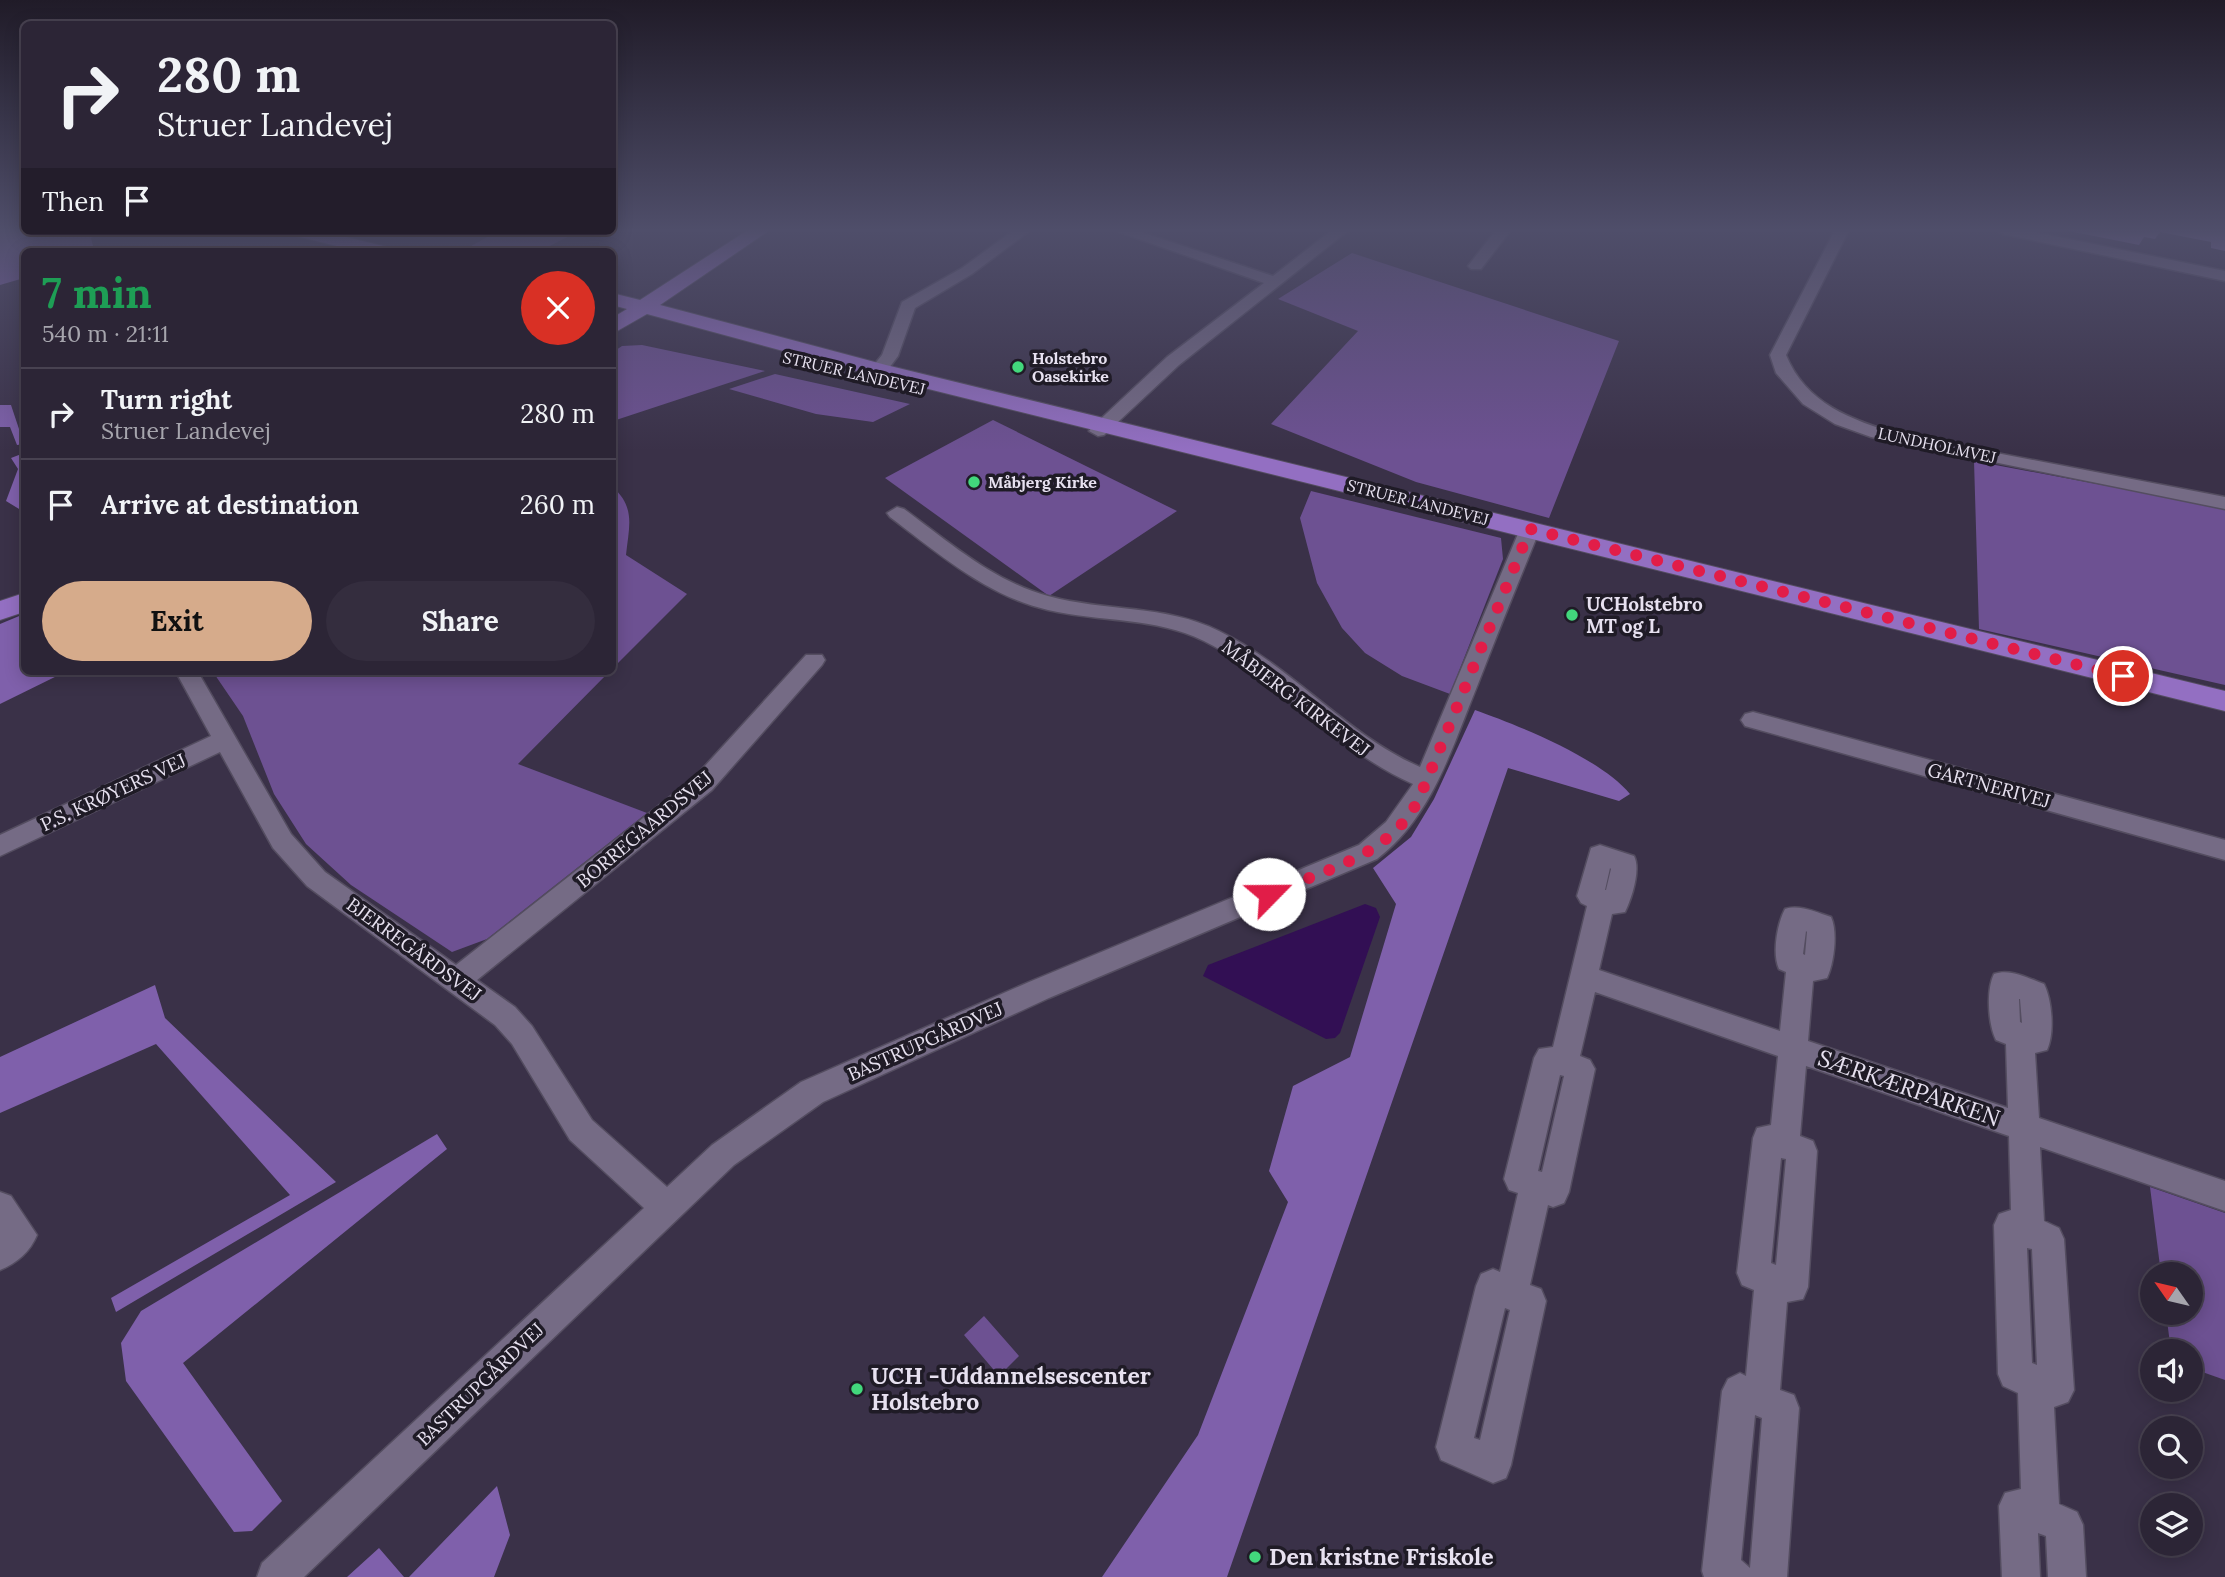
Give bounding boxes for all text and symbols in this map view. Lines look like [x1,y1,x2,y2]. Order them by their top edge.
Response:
text: 280 m [157,43,300,105]
icon: right [42,49,133,140]
text: Struer Landevej [157,104,393,145]
icon: arrive [118,182,156,220]
text: Then [42,185,104,218]
text: 7 min [42,266,152,320]
button: close [521,271,595,345]
text: 540 m · 21:11 [42,319,169,348]
street label: STRUER LANDEVEJ [781,347,927,399]
place label: Holstebro Oasekirke [1032,348,1109,386]
marker: Holstebro Oasekirke [1010,359,1026,375]
text: Turn right [101,383,232,416]
icon: right [42,395,80,433]
text: 280 m [520,397,595,430]
text: Struer Landevej [101,416,271,445]
street label: LUNDHOLMVEJ [1876,423,1998,467]
place label: Måbjerg Kirke [988,472,1097,492]
marker: Måbjerg Kirke [966,474,982,490]
street label: STRUER LANDEVEJ [1345,475,1491,529]
icon: arrive [42,486,80,524]
text: Arrive at destination [101,488,359,521]
text: 260 m [520,488,595,521]
button: Exit [42,581,312,661]
button: Share [326,581,595,661]
place label: UCHolstebro MT og L [1586,592,1703,638]
marker: UCHolstebro MT og L [1564,607,1580,623]
street label: MÅBJERG KIRKEVEJ [1217,635,1375,761]
pin [2093,646,2153,706]
icon: arrive [2104,657,2142,695]
street label: P.S. KRØYERS VEJ [37,748,189,836]
street label: GARTNERIVEJ [1925,757,2053,813]
street label: BORREGAARDSVEJ [571,765,717,893]
position arrow [1232,857,1306,931]
street label: BJERREGÅRDSVEJ [342,892,486,1006]
street label: BASTRUPGÅRDVEJ [844,996,1006,1086]
street label: SÆRKÆRPARKEN [1814,1043,2004,1132]
north arrow [2140,1262,2203,1325]
map controls [2140,1262,2203,1556]
street label: BASTRUPGÅRDVEJ [412,1317,548,1451]
button: sound [2140,1339,2203,1402]
place label: UCH -Uddannelsescenter Holstebro [871,1361,1151,1416]
marker: UCH -Uddannelsescenter Holstebro [849,1381,865,1397]
button: search [2140,1416,2203,1479]
button: layers [2140,1493,2203,1556]
place label: Den kristne Friskole [1269,1542,1494,1571]
marker: Den kristne Friskole [1247,1549,1263,1565]

